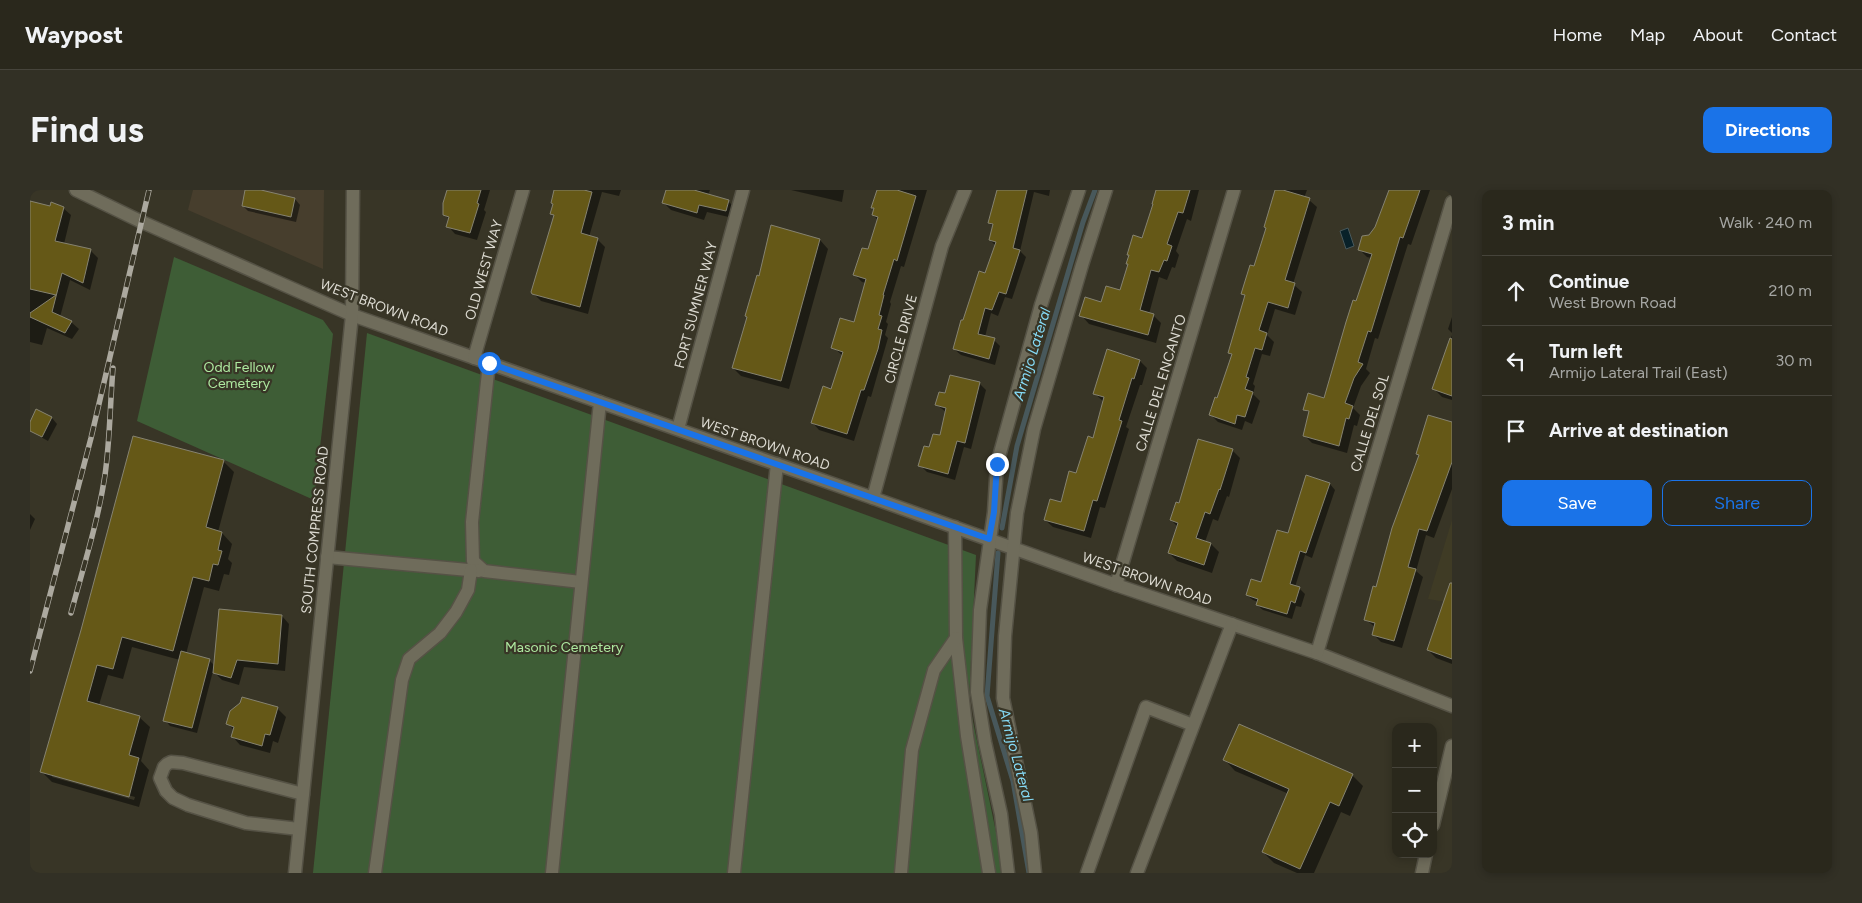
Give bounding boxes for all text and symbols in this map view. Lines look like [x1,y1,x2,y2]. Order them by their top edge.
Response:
text: Waypost [25,20,123,49]
text: Home [1553,24,1602,46]
text: Map [1630,24,1665,46]
text: About [1693,24,1743,46]
text: Contact [1771,24,1837,46]
button: Directions [1703,107,1832,153]
text: Find us [30,109,144,151]
text: 3 min [1502,210,1554,235]
text: Walk · 240 m [1719,213,1812,232]
street label: OLD WEST WAY [462,217,507,322]
street label: FORT SUMNER WAY [671,239,721,370]
text: Continue [1549,270,1629,293]
street label: WEST BROWN ROAD [317,276,451,340]
icon: ahead [1502,277,1530,305]
text: 210 m [1769,281,1812,300]
street label: CIRCLE DRIVE [881,292,921,386]
text: West Brown Road [1549,293,1676,312]
water label: Armijo Lateral [1009,305,1055,403]
street label: CALLE DEL ENCANTO [1132,312,1190,454]
text: Turn left [1549,340,1623,363]
icon: left [1502,347,1530,375]
text: 30 m [1775,351,1812,370]
route start [478,352,501,375]
park label: Odd Fellow Cemetery [204,359,275,392]
text: Armijo Lateral Trail (East) [1549,363,1728,382]
street label: CALLE DEL SOL [1347,371,1393,474]
street label: WEST BROWN ROAD [698,414,832,474]
icon: arrive [1502,417,1530,445]
text: Arrive at destination [1549,419,1728,442]
street label: SOUTH COMPRESS ROAD [298,445,332,615]
route end [986,453,1009,476]
button: Save [1502,480,1652,526]
button: Share [1662,480,1812,526]
street label: WEST BROWN ROAD [1080,549,1214,609]
park label: Masonic Cemetery [505,639,624,656]
water label: Armijo Lateral [995,706,1037,804]
map controls [1392,723,1437,858]
button: + [1392,723,1437,768]
button: − [1392,768,1437,813]
button: locate [1392,813,1437,858]

